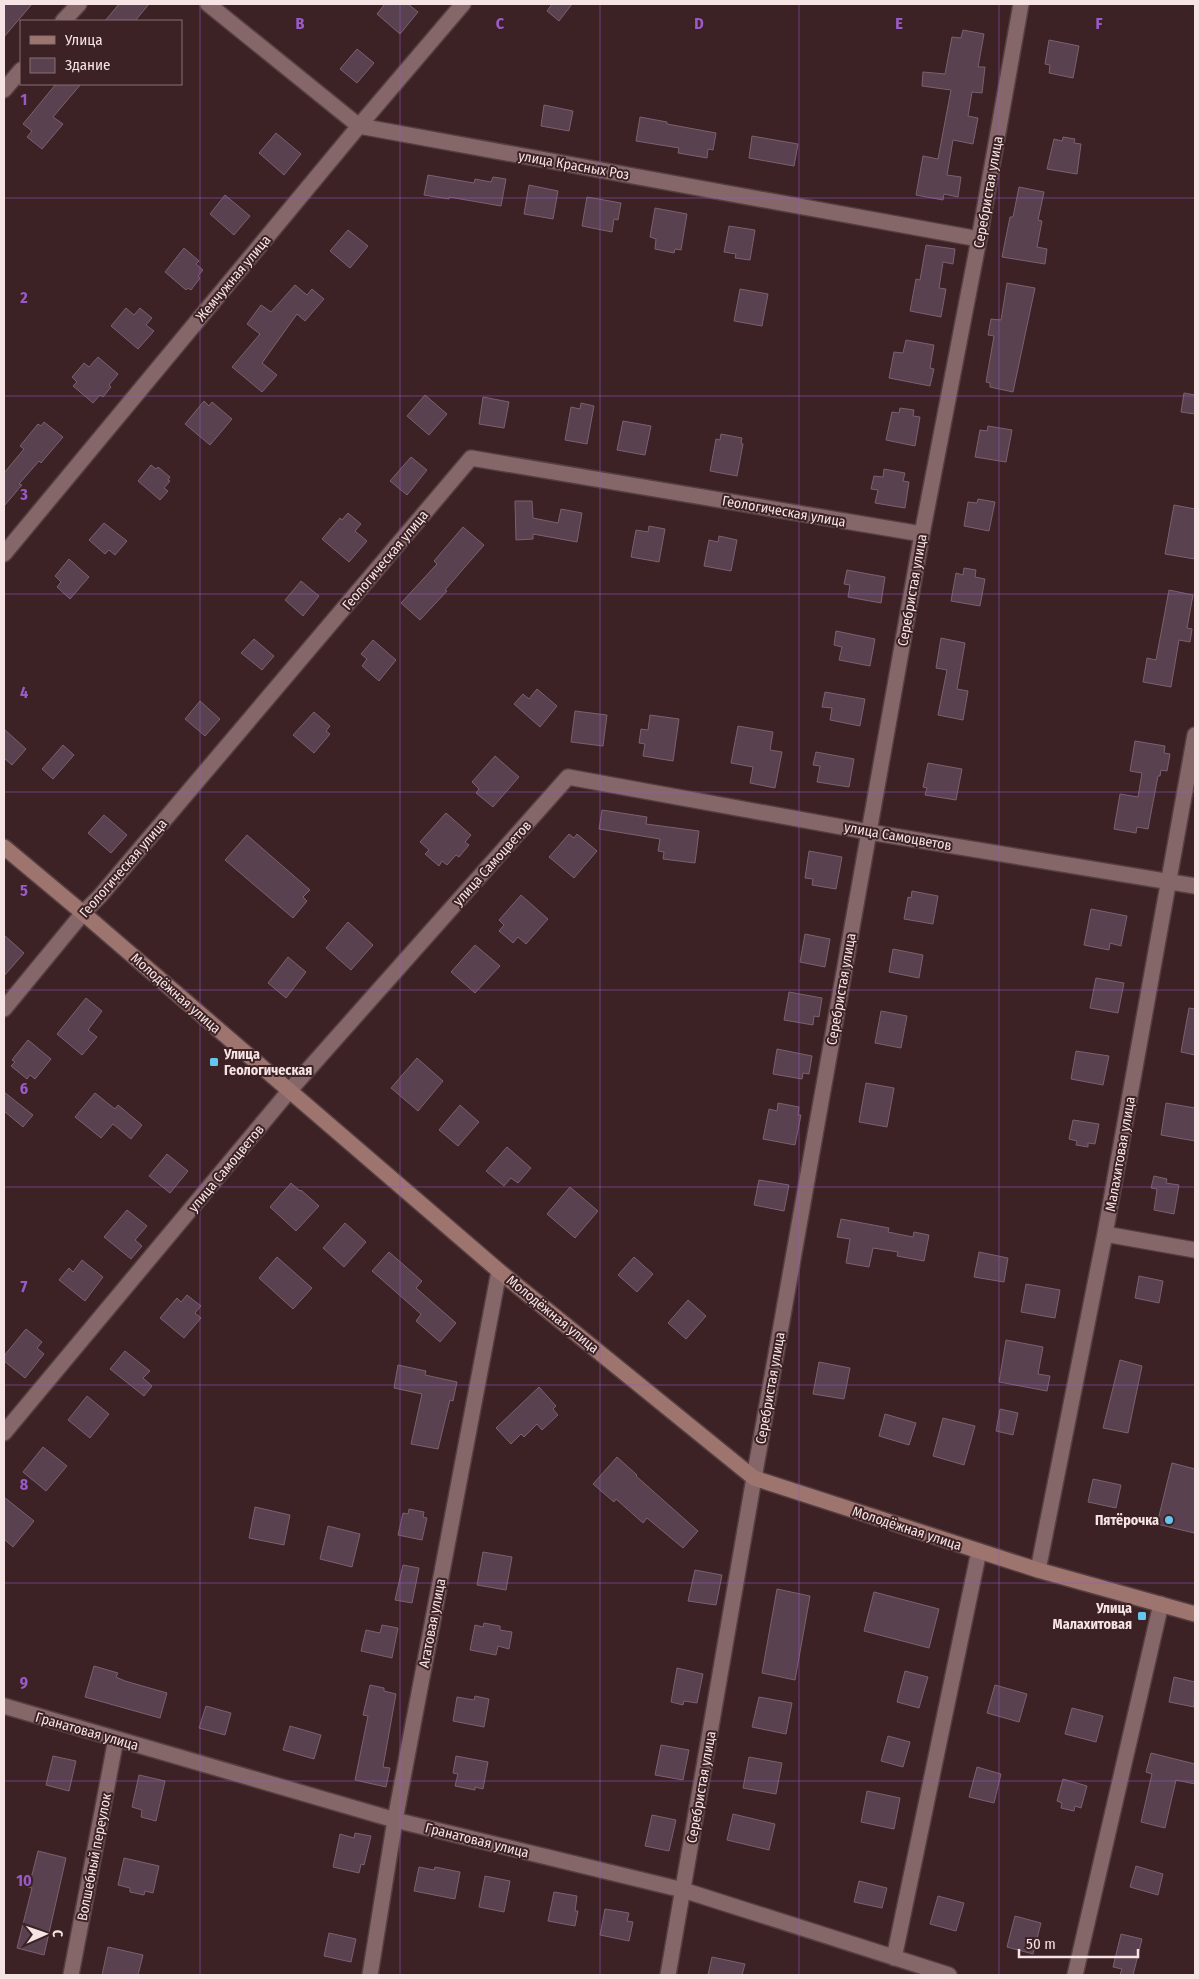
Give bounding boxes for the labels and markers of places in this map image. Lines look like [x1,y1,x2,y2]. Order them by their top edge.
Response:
place label: Улица Геологическая [223,1046,312,1079]
marker: Улица Геологическая [208,1056,220,1068]
place label: Пятёрочка [1095,1512,1159,1529]
marker: Пятёрочка [1163,1514,1175,1526]
place label: Улица Малахитовая [1053,1600,1132,1633]
marker: Улица Малахитовая [1136,1610,1148,1622]

